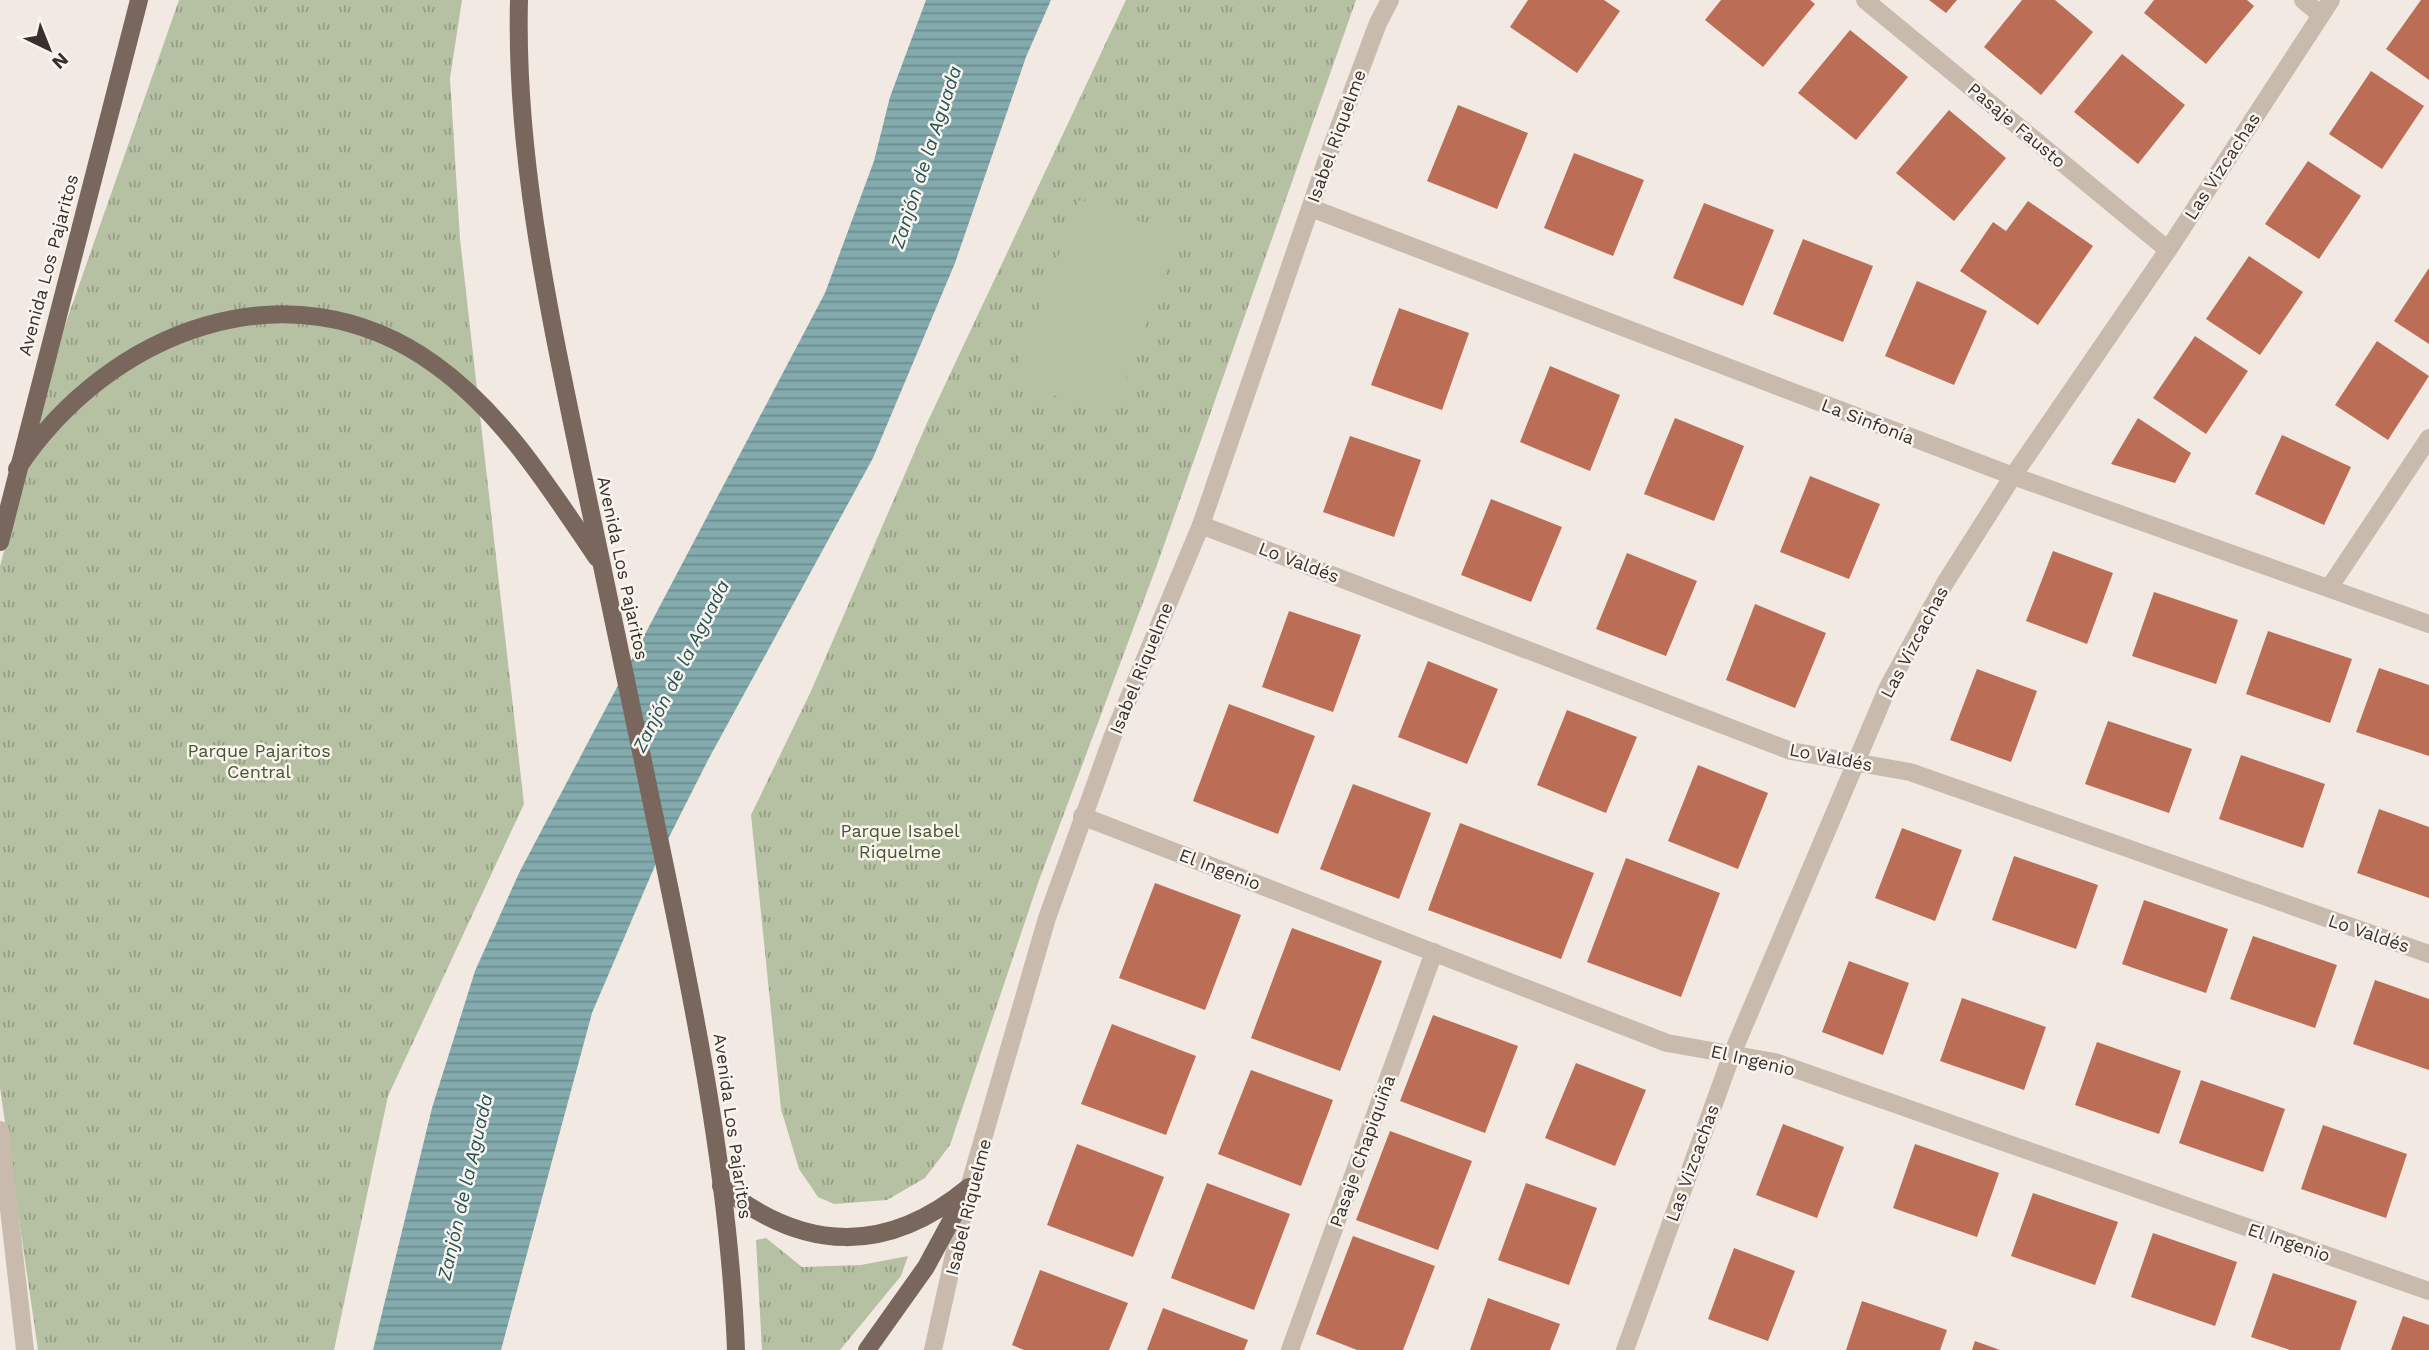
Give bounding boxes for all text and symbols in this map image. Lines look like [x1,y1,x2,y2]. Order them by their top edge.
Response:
north arrow [14,14,84,84]
text: N [47,48,73,74]
water label: Zanjón de la Aguada [885,63,966,252]
street label: Isabel Riquelme [1302,67,1370,205]
street label: Pasaje Fausto [1964,78,2070,172]
street label: Las Vizcachas [2180,109,2264,223]
street label: Avenida Los Pajaritos [14,172,82,358]
street label: La Sinfonía [1819,394,1917,448]
street label: Avenida Los Pajaritos [593,474,653,662]
street label: Lo Valdés [1256,537,1342,587]
water label: Zanjón de la Aguada [627,576,735,757]
street label: Las Vizcachas [1876,583,1952,701]
street label: Isabel Riquelme [1105,599,1177,737]
street label: Lo Valdés [1788,739,1874,775]
park label: Parque Pajaritos Central [187,740,331,782]
park label: Parque Isabel Riquelme [840,820,960,862]
street label: El Ingenio [1176,844,1264,894]
street label: Lo Valdés [2326,909,2412,957]
street label: Avenida Los Pajaritos [710,1032,756,1220]
street label: El Ingenio [1709,1040,1797,1080]
street label: Pasaje Chapiquiña [1325,1072,1399,1230]
water label: Zanjón de la Aguada [432,1092,498,1283]
street label: Las Vizcachas [1661,1102,1723,1224]
street label: Isabel Riquelme [941,1137,995,1277]
street label: El Ingenio [2245,1218,2333,1266]

